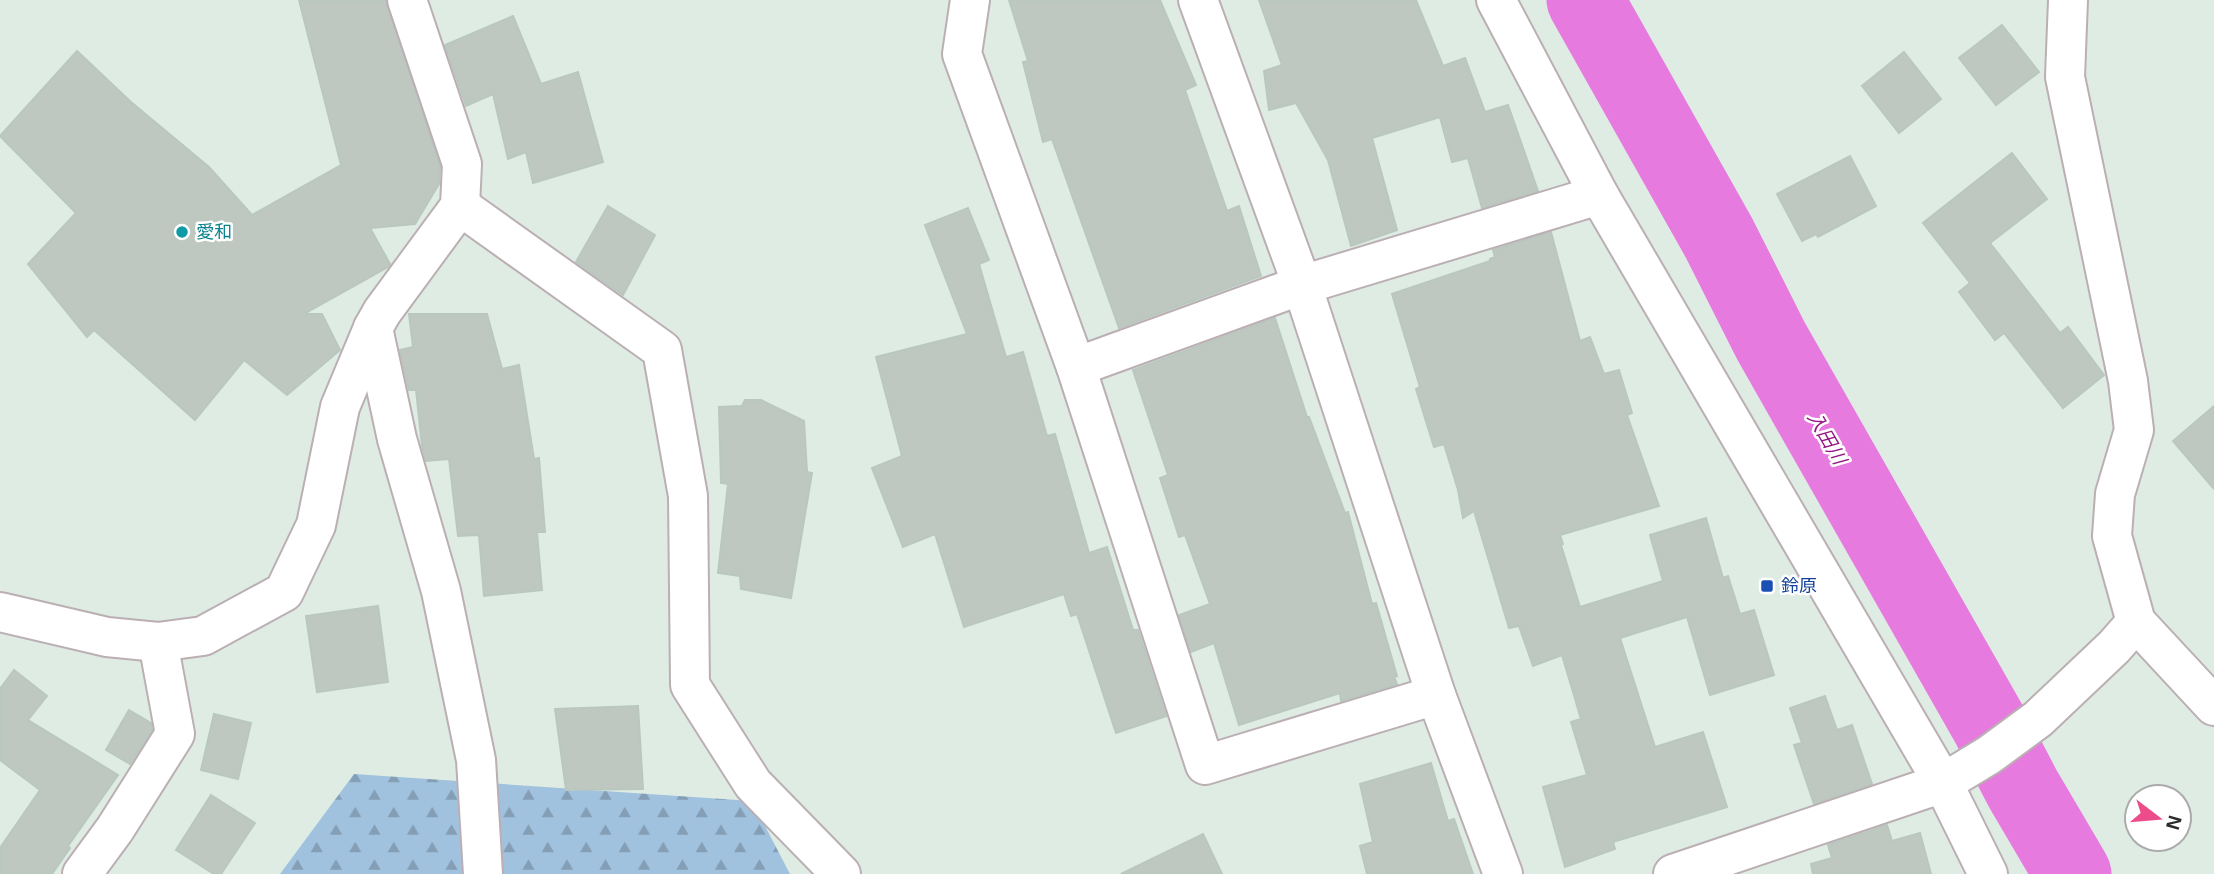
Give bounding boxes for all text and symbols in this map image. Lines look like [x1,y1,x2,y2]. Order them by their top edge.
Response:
place label: 愛和 [196,222,232,242]
marker: 愛和 [174,224,190,240]
water label: 入田川 [1804,408,1851,470]
place label: 鈴原 [1781,576,1817,596]
marker: 鈴原 [1759,578,1775,594]
north arrow [2123,783,2193,853]
text: N [2162,813,2186,832]

